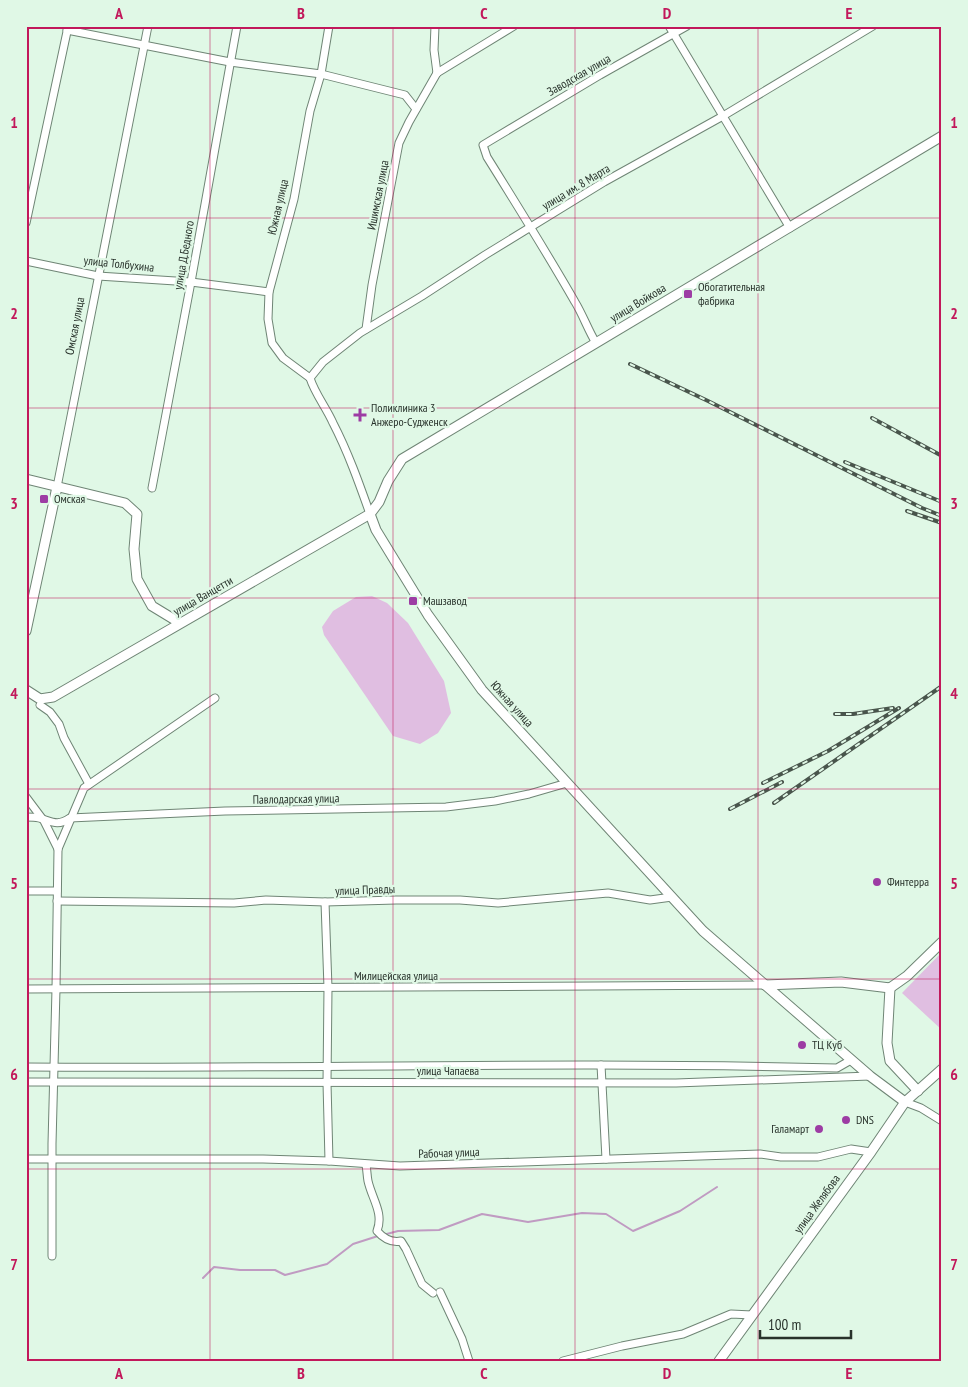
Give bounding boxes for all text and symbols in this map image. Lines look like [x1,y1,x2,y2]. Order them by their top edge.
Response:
text: A [114,3,124,23]
text: B [297,3,305,23]
text: C [480,3,488,23]
text: D [663,3,672,23]
text: E [846,3,853,23]
street label: Заводская улица [544,50,613,99]
text: 1 [10,112,18,132]
text: 1 [950,112,958,132]
street label: Ишимская улица [363,159,392,231]
street label: улица им. 8 Марта [539,160,613,213]
street label: Южная улица [264,177,291,236]
street label: улица Д.Бедного [170,219,197,291]
street label: улица Толбухина [83,252,155,275]
place label: Обогатительная фабрика [698,279,765,308]
street label: улица Войкова [607,280,669,325]
marker: Обогатительная фабрика [682,288,694,300]
street label: Омская улица [62,296,87,356]
text: 2 [10,303,18,323]
text: 2 [950,303,958,323]
place label: Поликлиника 3 Анжеро-Судженск [371,400,448,429]
marker: Поликлиника 3 Анжеро-Судженск [353,408,367,422]
place label: Омская [54,491,86,506]
text: 3 [10,493,18,513]
marker: Омская [38,493,50,505]
text: 3 [950,493,958,513]
street label: улица Ванцетти [170,572,235,619]
place label: Машзавод [423,593,468,608]
marker: Машзавод [407,595,419,607]
street label: Южная улица [488,678,537,730]
text: 4 [10,683,18,703]
text: 4 [950,683,958,703]
street label: Павлодарская улица [252,790,340,807]
text: 5 [10,873,18,893]
text: 5 [950,873,958,893]
place label: Финтерра [887,874,929,889]
marker: Финтерра [871,876,883,888]
street label: улица Правды [335,881,395,898]
street label: Милицейская улица [354,968,438,983]
place label: ТЦ Куб [812,1037,842,1052]
marker: ТЦ Куб [796,1039,808,1051]
street label: улица Чапаева [417,1063,479,1078]
text: 6 [10,1064,18,1084]
text: 6 [950,1064,958,1084]
place label: DNS [856,1112,874,1127]
marker: DNS [840,1114,852,1126]
place label: Галамарт [771,1121,809,1136]
marker: Галамарт [813,1123,825,1135]
street label: Рабочая улица [418,1144,480,1161]
street label: улица Желябова [790,1171,843,1236]
text: 7 [10,1254,18,1274]
text: 7 [950,1254,958,1274]
scale bar [760,1307,852,1339]
text: 100 m [768,1315,801,1334]
text: A [114,1363,124,1383]
text: B [297,1363,305,1383]
text: C [480,1363,488,1383]
text: D [663,1363,672,1383]
text: E [846,1363,853,1383]

